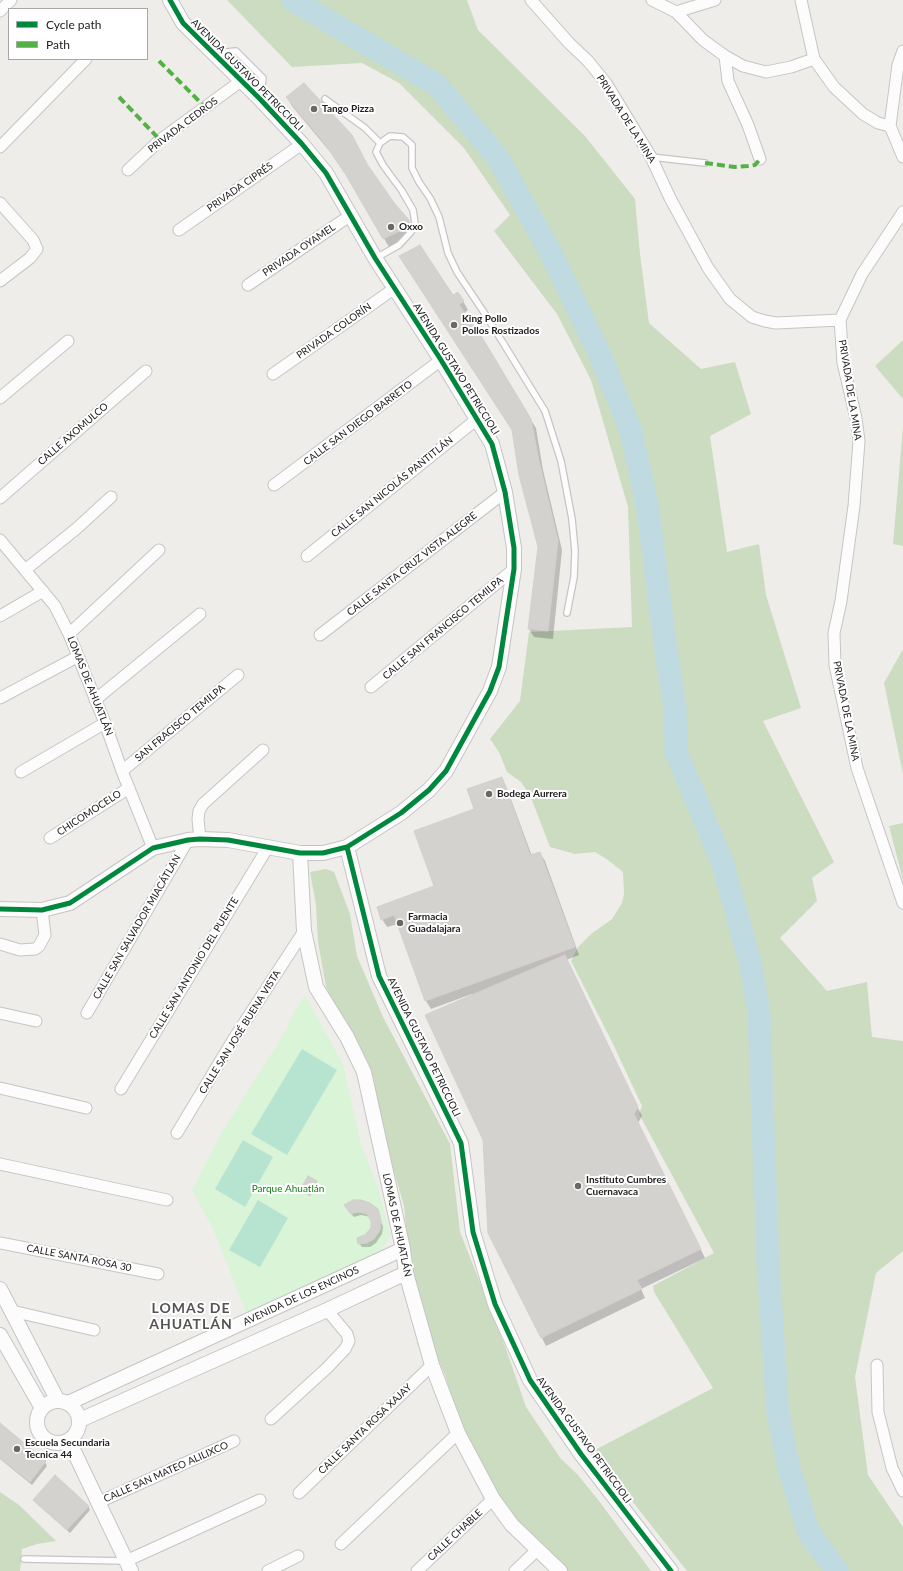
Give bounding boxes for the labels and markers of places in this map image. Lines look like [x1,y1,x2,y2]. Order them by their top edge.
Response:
place label: Tango Pizza [322,103,374,115]
marker: Tango Pizza [309,104,319,114]
place label: Oxxo [399,221,423,233]
marker: Oxxo [386,222,396,232]
place label: King Pollo Pollos Rostizados [462,313,539,336]
marker: King Pollo Pollos Rostizados [449,320,459,330]
place label: Bodega Aurrera [497,788,567,800]
marker: Bodega Aurrera [484,789,494,799]
place label: Farmacia Guadalajara [408,911,461,934]
marker: Farmacia Guadalajara [395,918,405,928]
place label: Instituto Cumbres Cuernavaca [586,1174,666,1198]
marker: Instituto Cumbres Cuernavaca [573,1181,583,1191]
place label: Escuela Secundaria Tecnica 44 [25,1437,110,1460]
marker: Escuela Secundaria Tecnica 44 [12,1444,22,1454]

